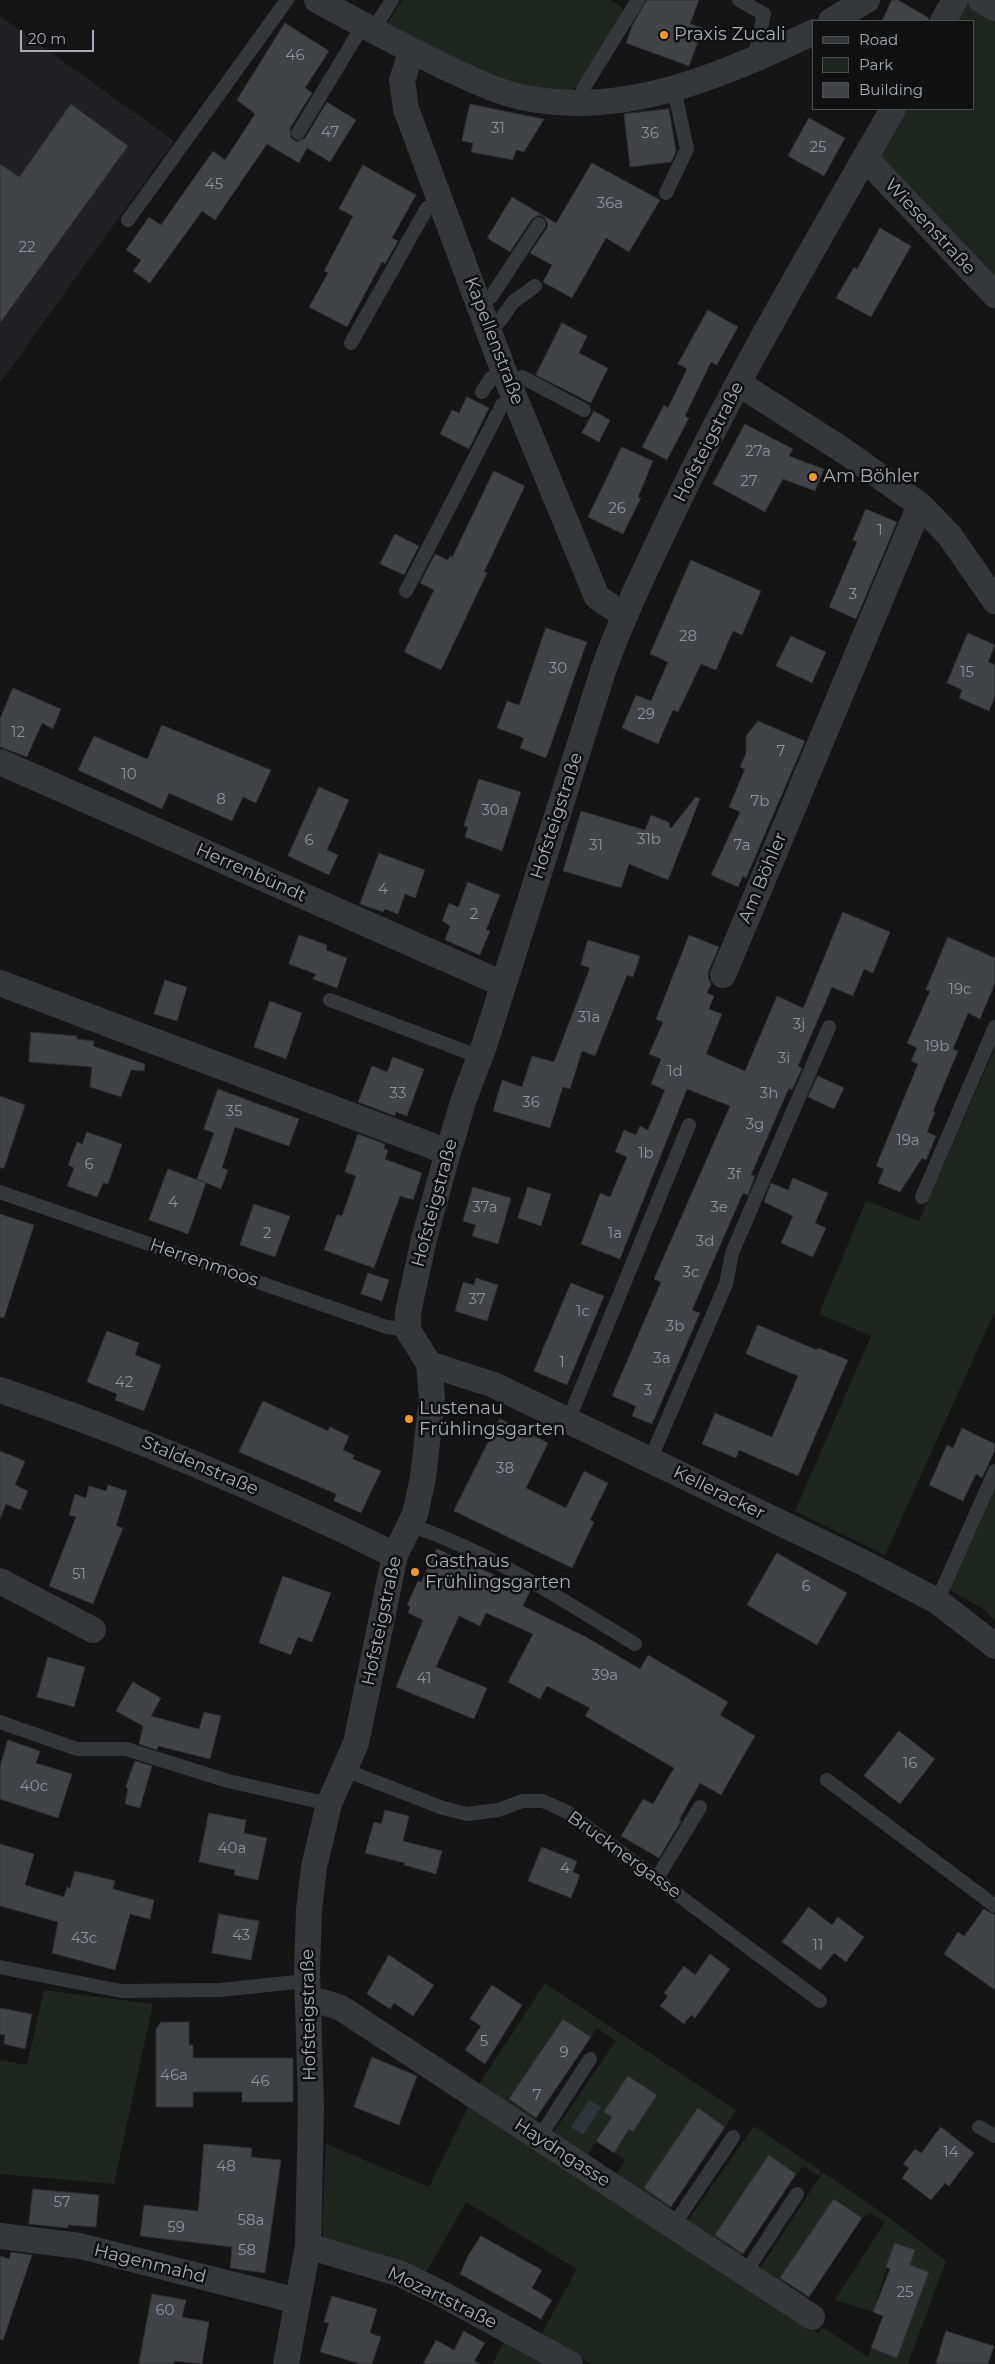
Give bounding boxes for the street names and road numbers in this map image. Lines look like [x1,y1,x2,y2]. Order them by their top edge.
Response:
street label: Wiesenstraße [880,175,980,279]
street label: Kapellenstraße [460,274,528,408]
street label: Hofsteigstraße [669,378,749,506]
street label: Hofsteigstraße [526,750,588,882]
street label: Am Böhler [734,829,792,927]
street label: Herrenbündt [193,839,309,907]
street label: Hofsteigstraße [407,1136,463,1270]
street label: Herrenmoos [147,1234,261,1292]
street label: Staldenstraße [138,1432,262,1500]
street label: Kelleracker [670,1462,768,1524]
street label: Hofsteigstraße [358,1554,406,1688]
street label: Brucknergasse [563,1807,685,1903]
street label: Hofsteigstraße [297,1949,321,2081]
street label: Haydngasse [510,2114,614,2192]
street label: Hagenmahd [92,2240,208,2288]
street label: Mozartstraße [384,2262,500,2334]

